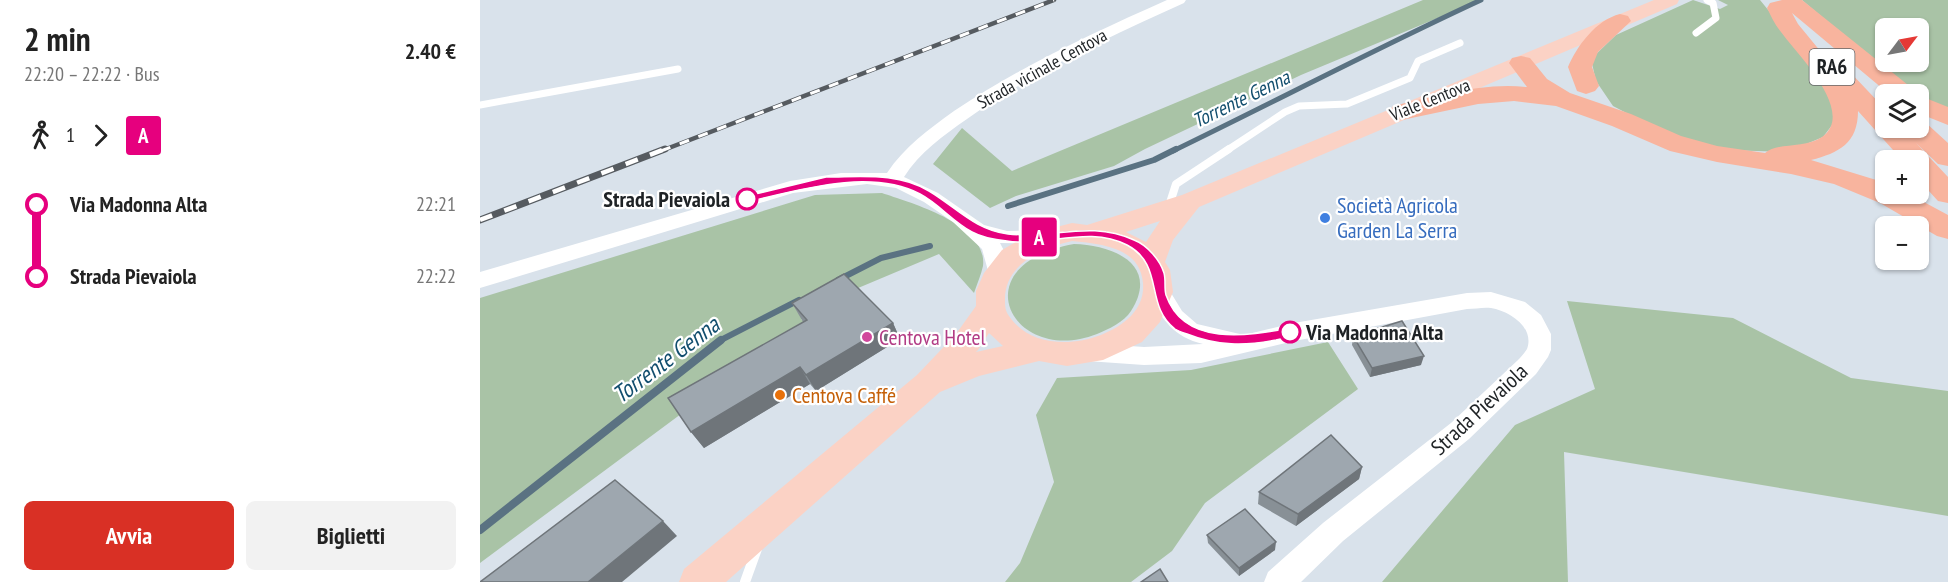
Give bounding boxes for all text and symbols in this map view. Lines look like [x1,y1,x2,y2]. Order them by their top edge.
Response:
text: 2 min [24,17,91,60]
north arrow [1875,18,1929,72]
map controls [1875,18,1929,270]
street label: Strada vicinale Centova [973,23,1111,114]
text: 2.40 € [405,37,456,65]
road number: RA6 [1810,49,1854,85]
text: 22:20 – 22:22 · Bus [24,61,159,87]
water label: Torrente Genna [1188,64,1295,134]
street label: Viale Centova [1385,73,1473,126]
button: layers [1875,84,1929,138]
icon: walk [24,119,57,152]
icon: forward [84,119,117,152]
text: 1 [66,122,75,148]
text: A [138,122,149,149]
button: + [1875,150,1929,204]
place label: Strada Pievaiola [603,185,730,213]
marker: Strada Pievaiola [736,188,758,210]
text: Via Madonna Alta [70,190,207,218]
text: 22:21 [416,191,456,217]
place label: Società Agricola Garden La Serra [1337,191,1458,244]
marker: Società Agricola Garden La Serra [1318,211,1332,225]
button: − [1875,216,1929,270]
line badge: A [1020,218,1058,256]
text: A [1034,224,1044,251]
text: Strada Pievaiola [70,262,197,290]
text: 22:22 [416,263,456,289]
water label: Torrente Genna [606,308,726,410]
place label: Via Madonna Alta [1305,318,1443,346]
marker: Via Madonna Alta [1279,321,1301,343]
place label: Centova Hotel [879,323,987,351]
marker: Centova Hotel [860,330,874,344]
street label: Strada Pievaiola [1425,357,1533,461]
place label: Centova Caffé [792,381,896,409]
marker: Centova Caffé [773,388,787,402]
button: Avvia [24,501,234,570]
button: Biglietti [246,501,456,570]

